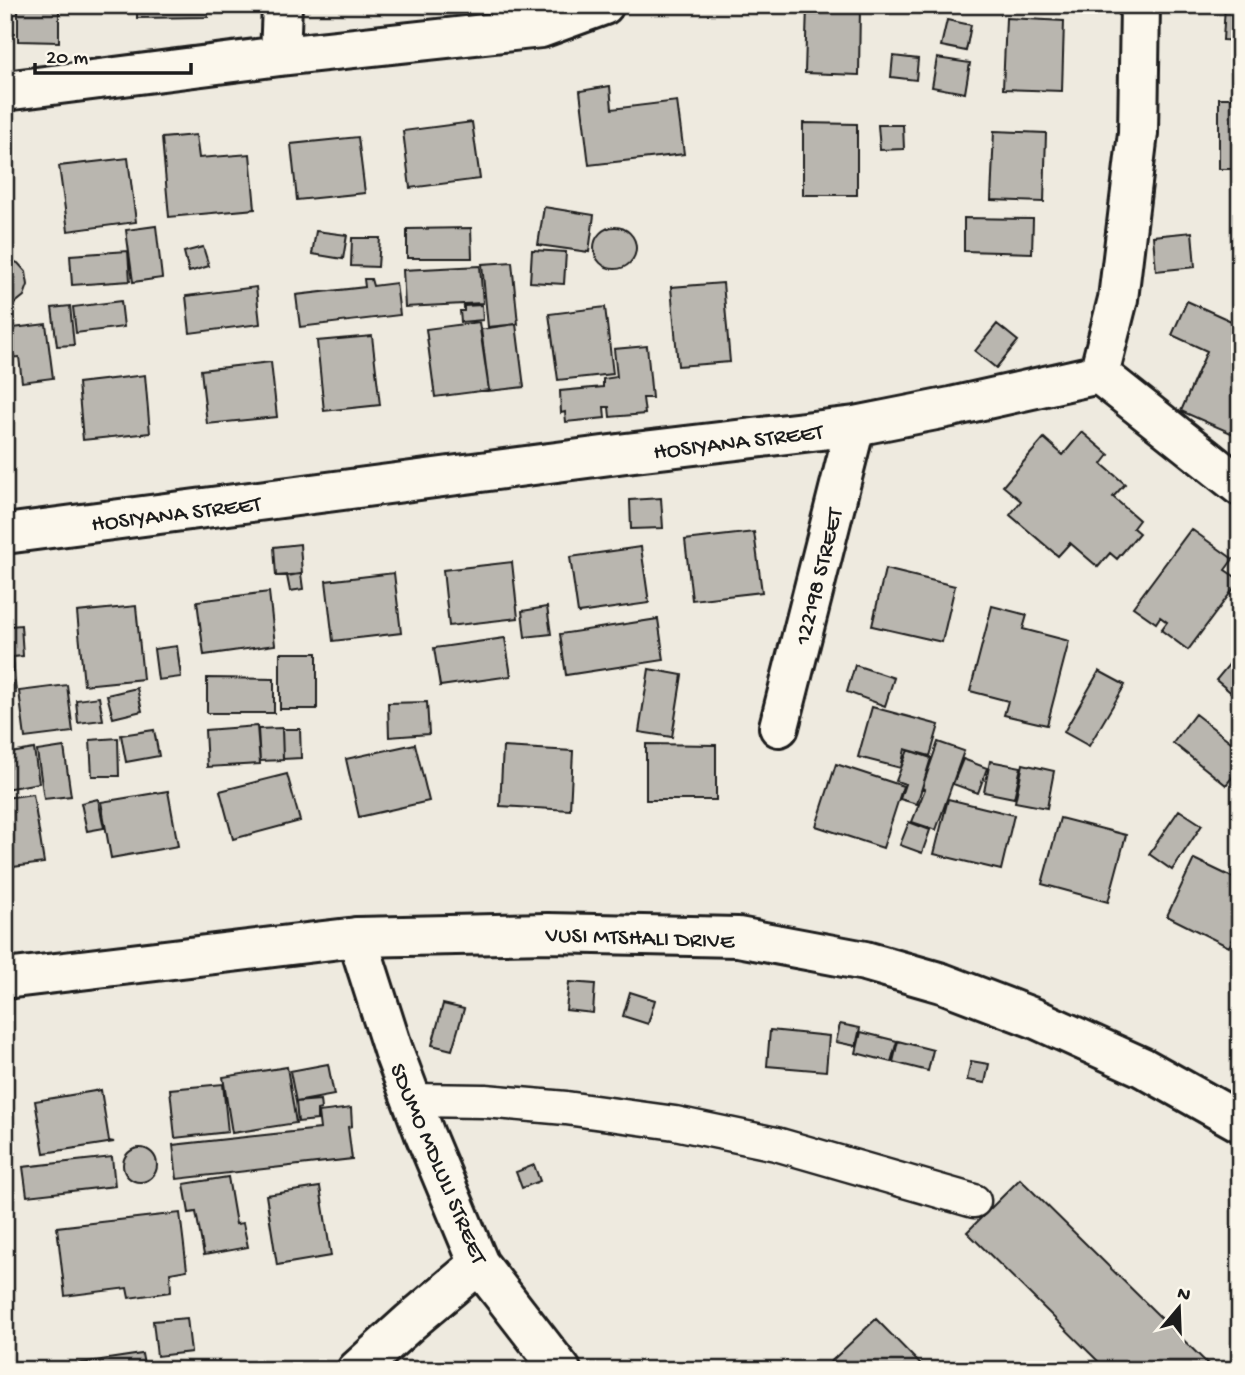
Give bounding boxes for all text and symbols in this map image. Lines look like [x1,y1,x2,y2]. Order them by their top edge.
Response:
scale bar [35,32,191,76]
text: 20 m [46,47,88,72]
street label: HOSIYANA STREET [652,420,826,467]
street label: HOSIYANA STREET [90,492,264,539]
street label: 122198 STREET [790,505,851,649]
street label: VUSI MTSHALI DRIVE [544,923,736,956]
street label: SDUMO MDLULI STREET [382,1060,492,1270]
north arrow [1144,1274,1214,1344]
text: N [1174,1282,1193,1308]

